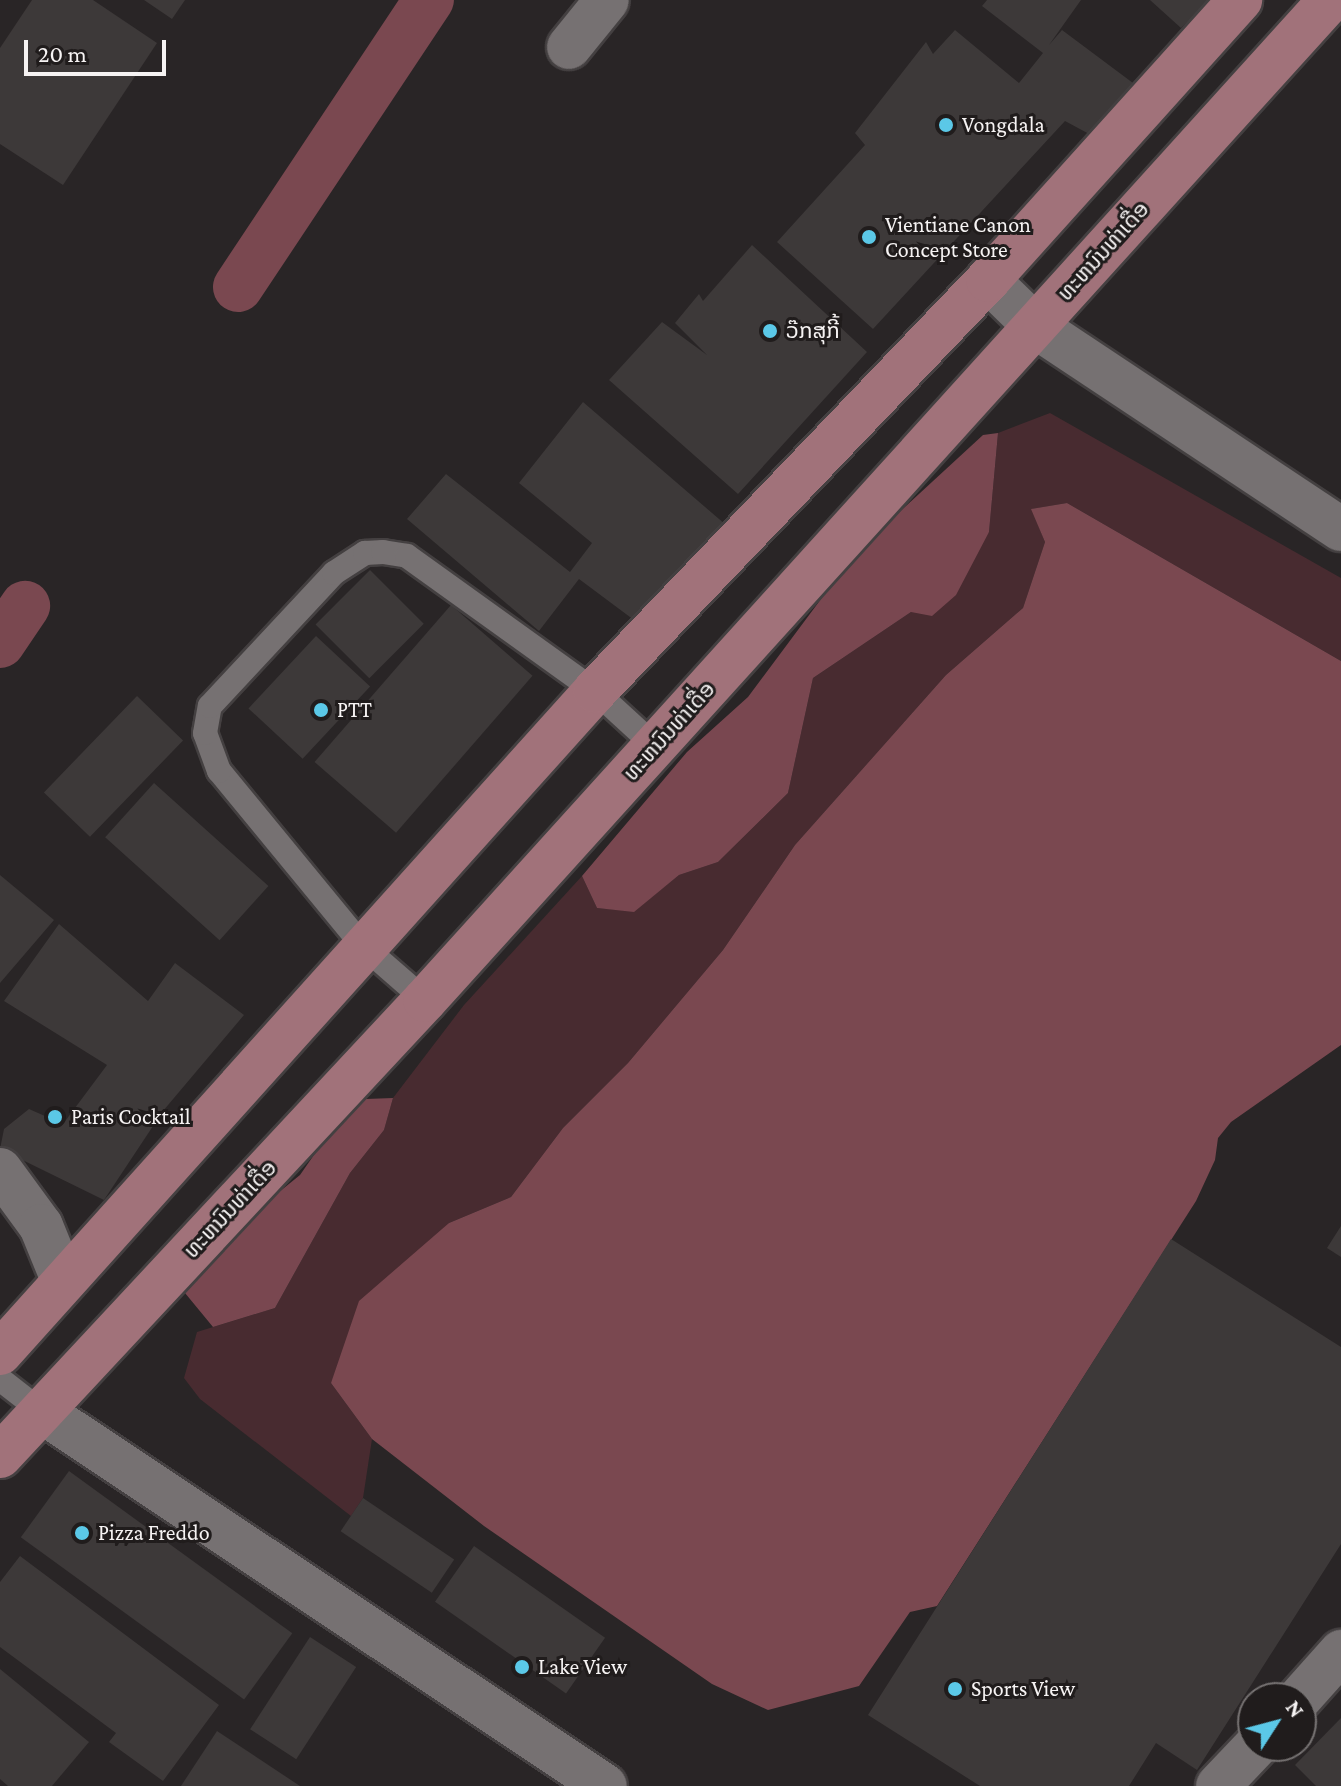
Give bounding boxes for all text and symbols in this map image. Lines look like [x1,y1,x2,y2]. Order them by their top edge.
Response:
scale bar [28,24,170,74]
text: 20 m [38,40,87,67]
place label: Vongdala [962,112,1045,138]
marker: Vongdala [937,116,955,134]
street label: ທະຫນົນທ່າເດື່ອ [1052,196,1154,306]
place label: Vientiane Canon Concept Store [885,211,1031,262]
marker: Vientiane Canon Concept Store [860,228,878,246]
place label: ວ໊ກສຸກີ້ [786,318,840,344]
marker: ວ໊ກສຸກີ້ [761,322,779,340]
street label: ທະຫນົນທ່າເດື່ອ [618,676,720,786]
place label: PTT [337,697,372,723]
marker: PTT [312,701,330,719]
place label: Paris Cocktail [71,1104,190,1130]
marker: Paris Cocktail [46,1108,64,1126]
street label: ທະຫນົນທ່າເດື່ອ [178,1155,282,1263]
place label: Pizza Freddo [98,1520,210,1546]
marker: Pizza Freddo [73,1524,91,1542]
place label: Lake View [538,1654,627,1680]
marker: Lake View [513,1658,531,1676]
place label: Sports View [971,1676,1075,1702]
marker: Sports View [946,1680,964,1698]
north arrow [1237,1682,1317,1762]
text: N [1281,1695,1310,1722]

